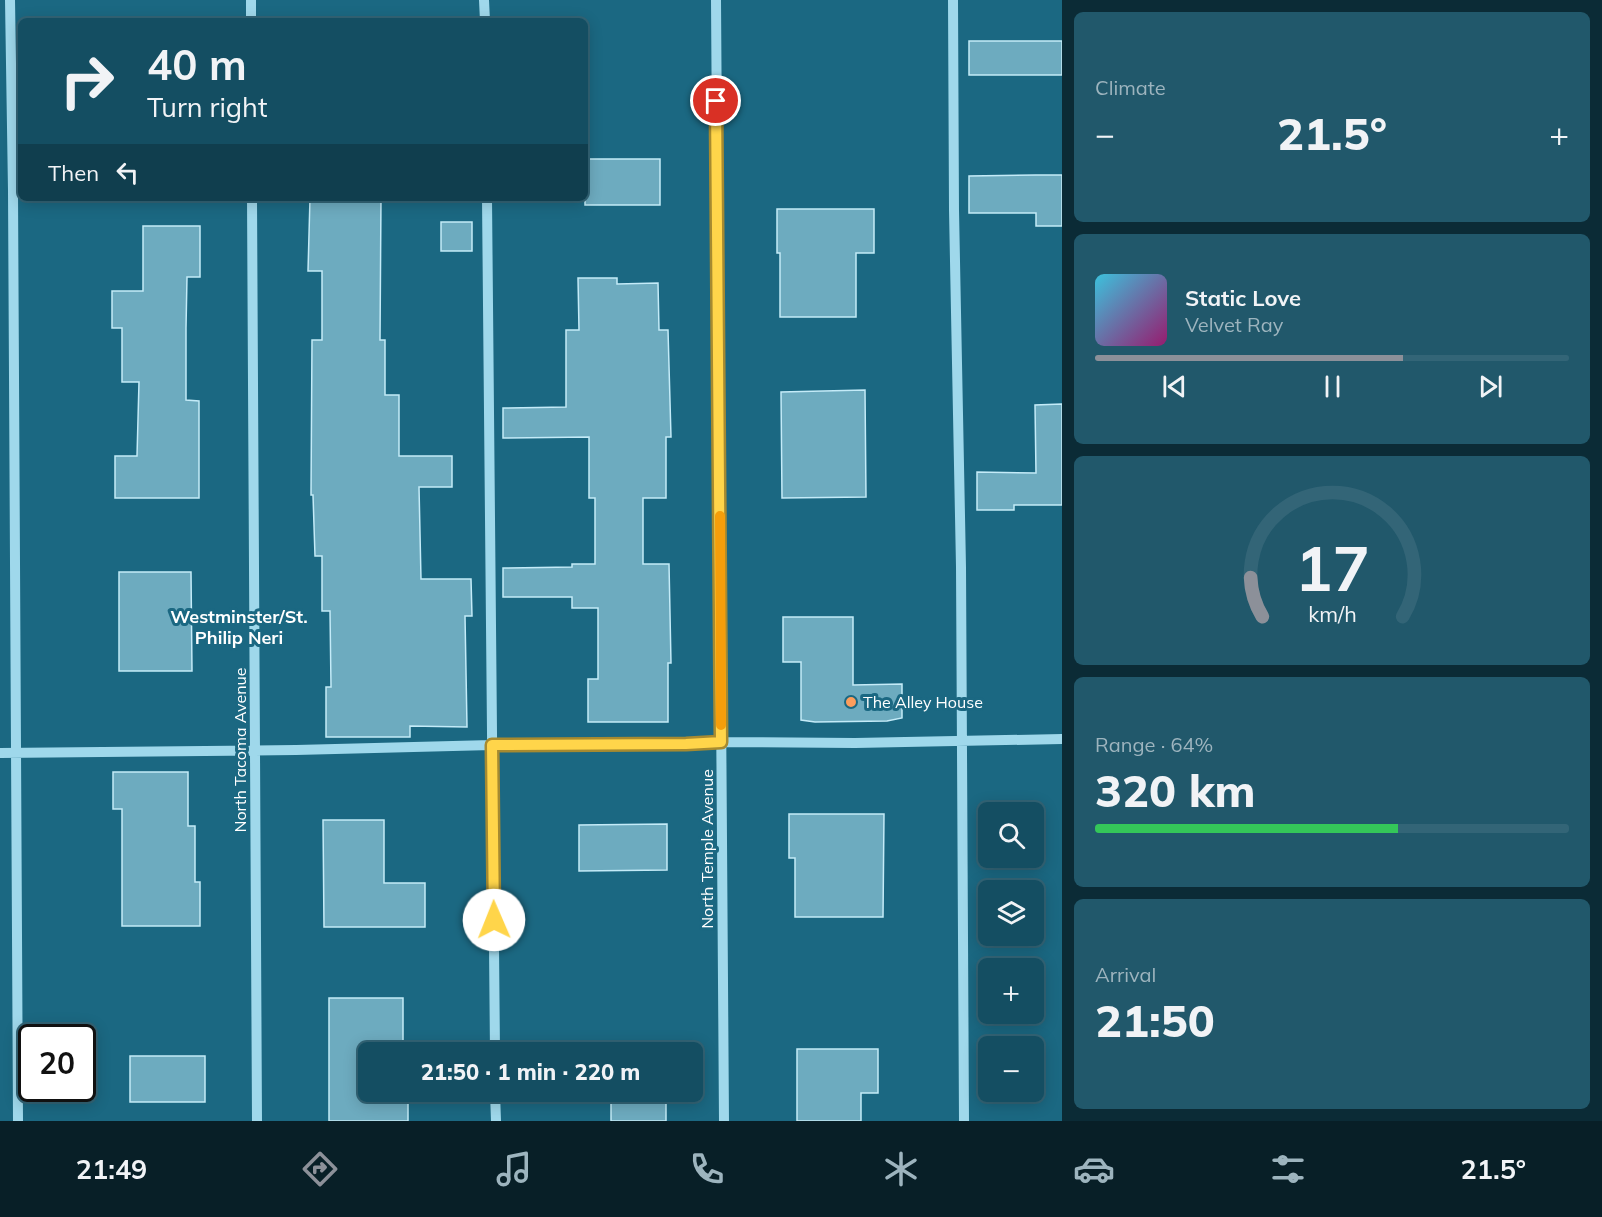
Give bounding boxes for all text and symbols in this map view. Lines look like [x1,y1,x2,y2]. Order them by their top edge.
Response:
text: 40 m [147,38,247,91]
icon: right [48,42,126,120]
pin [690,75,741,126]
text: Climate [1095,75,1166,100]
icon: arrive [699,84,732,117]
text: Turn right [147,90,267,124]
text: 21.5° [1277,105,1387,161]
text: − [1095,113,1115,154]
text: + [1549,113,1569,154]
icon: left [111,156,144,189]
text: Then [48,159,99,187]
text: Static Love [1185,284,1301,312]
text: Velvet Ray [1185,312,1283,337]
icon: previous [1158,370,1191,403]
icon: pause [1316,370,1349,403]
icon: next [1474,370,1507,403]
text: 17 [1295,529,1369,608]
text: km/h [1308,601,1356,628]
district label: Westminster/St. Philip Neri [170,605,308,649]
street label: North Tacoma Avenue [230,668,250,832]
place label: The Alley House [863,692,983,712]
marker: The Alley House [844,695,858,709]
text: Range · 64% [1095,732,1213,757]
text: 320 km [1095,762,1256,818]
street label: North Temple Avenue [697,769,717,929]
map controls [978,802,1044,1102]
button: search [978,802,1044,868]
button: layers [978,880,1044,946]
position arrow [462,888,526,952]
button: + [978,958,1044,1024]
text: Arrival [1095,962,1156,987]
text: 21:50 [1095,992,1215,1048]
speed limit sign: 20 [18,1024,96,1102]
button: − [978,1036,1044,1102]
text: 21:50 · 1 min · 220 m [421,1058,640,1086]
icon: directions [299,1148,341,1190]
icon: music [493,1148,535,1190]
icon: phone [686,1148,728,1190]
icon: climate [880,1148,922,1190]
icon: car [1073,1148,1115,1190]
icon: filters [1267,1148,1309,1190]
text: 21:49 [76,1152,147,1186]
text: 21.5° [1461,1152,1526,1186]

